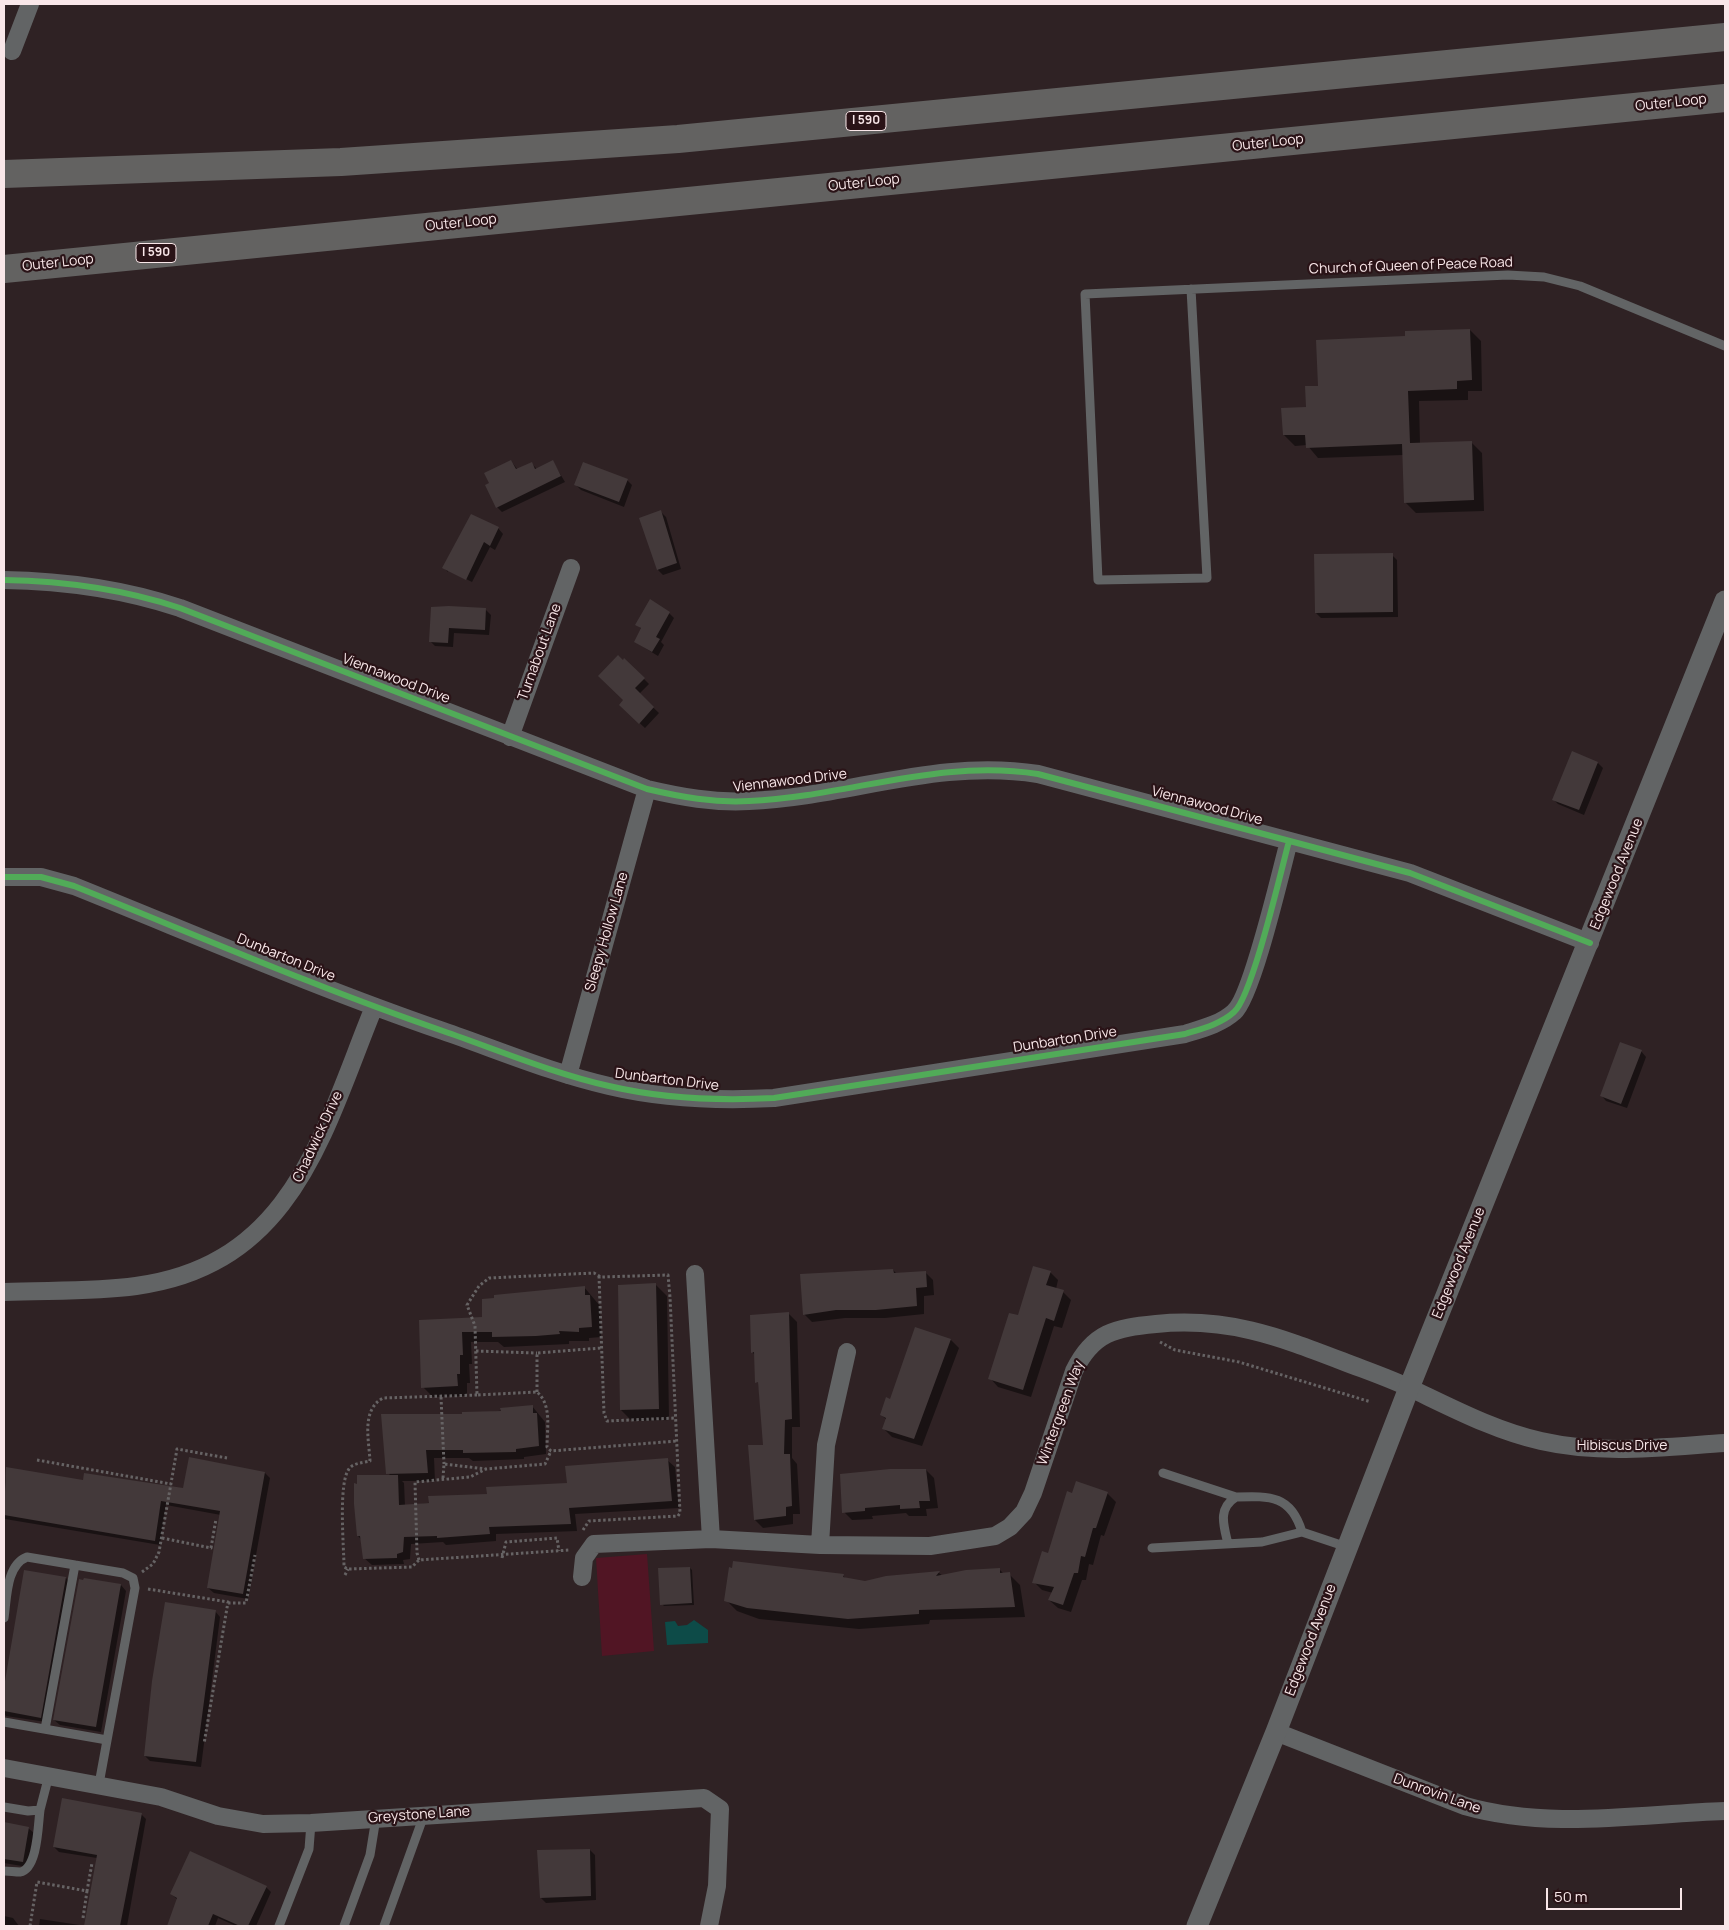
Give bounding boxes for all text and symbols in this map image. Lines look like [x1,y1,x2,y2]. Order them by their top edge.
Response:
street label: Outer Loop [1634,91,1708,115]
road number: I 590 [846,112,886,130]
street label: Outer Loop [1231,131,1305,155]
street label: Outer Loop [827,171,901,195]
street label: Outer Loop [424,211,498,235]
road number: I 590 [136,244,176,262]
street label: Outer Loop [21,251,95,275]
street label: Church of Queen of Peace Road [1309,254,1513,278]
street label: Turnabout Lane [515,601,565,703]
street label: Viennawood Drive [340,651,452,707]
street label: Viennawood Drive [732,766,848,796]
street label: Viennawood Drive [1150,783,1264,829]
street label: Edgewood Avenue [1587,816,1647,932]
street label: Sleepy Hollow Lane [582,870,632,994]
street label: Dunbarton Drive [234,931,338,985]
street label: Dunbarton Drive [1012,1024,1118,1056]
street label: Dunbarton Drive [614,1065,720,1095]
street label: Chadwick Drive [290,1089,346,1185]
street label: Edgewood Avenue [1429,1205,1489,1321]
street label: Wintergreen Way [1034,1358,1088,1468]
street label: Hibiscus Drive [1577,1438,1667,1454]
street label: Edgewood Avenue [1282,1582,1340,1698]
street label: Dunrovin Lane [1391,1770,1483,1818]
street label: Greystone Lane [368,1803,470,1827]
scale bar [1549,1878,1685,1910]
text: 50 m [1554,1886,1588,1907]

